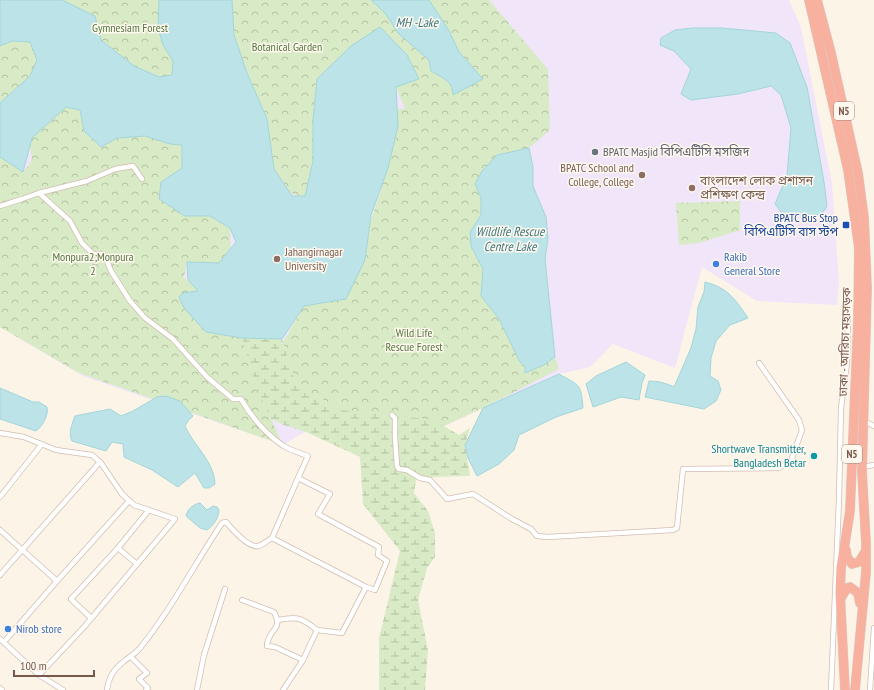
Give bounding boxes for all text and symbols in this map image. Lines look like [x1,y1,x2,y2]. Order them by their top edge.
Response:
water label: MH -Lake [396,14,440,31]
park label: Gymnesiam Forest [92,20,169,35]
park label: Botanical Garden [252,39,322,54]
road number: N5 [834,102,854,120]
place label: BPATC Masjid বিপিএটিসি মসজিদ [603,144,750,159]
marker: BPATC Masjid বিপিএটিসি মসজিদ [590,147,600,157]
place label: BPATC School and College, College [560,160,634,189]
marker: BPATC School and College, College [637,170,647,180]
place label: বাংলাদেশ লোক প্রশাসন প্রশিক্ষণ কেন্দ্র [699,173,814,202]
marker: বাংলাদেশ লোক প্রশাসন প্রশিক্ষণ কেন্দ্র [687,183,697,193]
place label: BPATC Bus Stop বিপিএটিসি বাস স্টপ [743,210,838,239]
marker: BPATC Bus Stop বিপিএটিসি বাস স্টপ [841,220,851,230]
water label: Wildlife Rescue Centre Lake [476,223,546,255]
place label: Jahangirnagar University [284,244,343,273]
park label: Monpura2;Monpura 2 [52,249,134,278]
place label: Rakib General Store [724,249,780,278]
marker: Jahangirnagar University [272,254,282,264]
marker: Rakib General Store [711,259,721,269]
street label: ঢাকা - আরিচা মহাসড়ক [835,287,854,398]
park label: Wild Life Rescue Forest [385,325,443,354]
place label: Shortwave Transmitter, Bangladesh Betar [711,441,807,470]
road number: N5 [842,445,862,463]
marker: Shortwave Transmitter, Bangladesh Betar [809,451,819,461]
place label: Nirob store [16,621,62,636]
marker: Nirob store [3,624,13,634]
scale bar [14,652,94,678]
text: 100 m [20,658,47,673]

